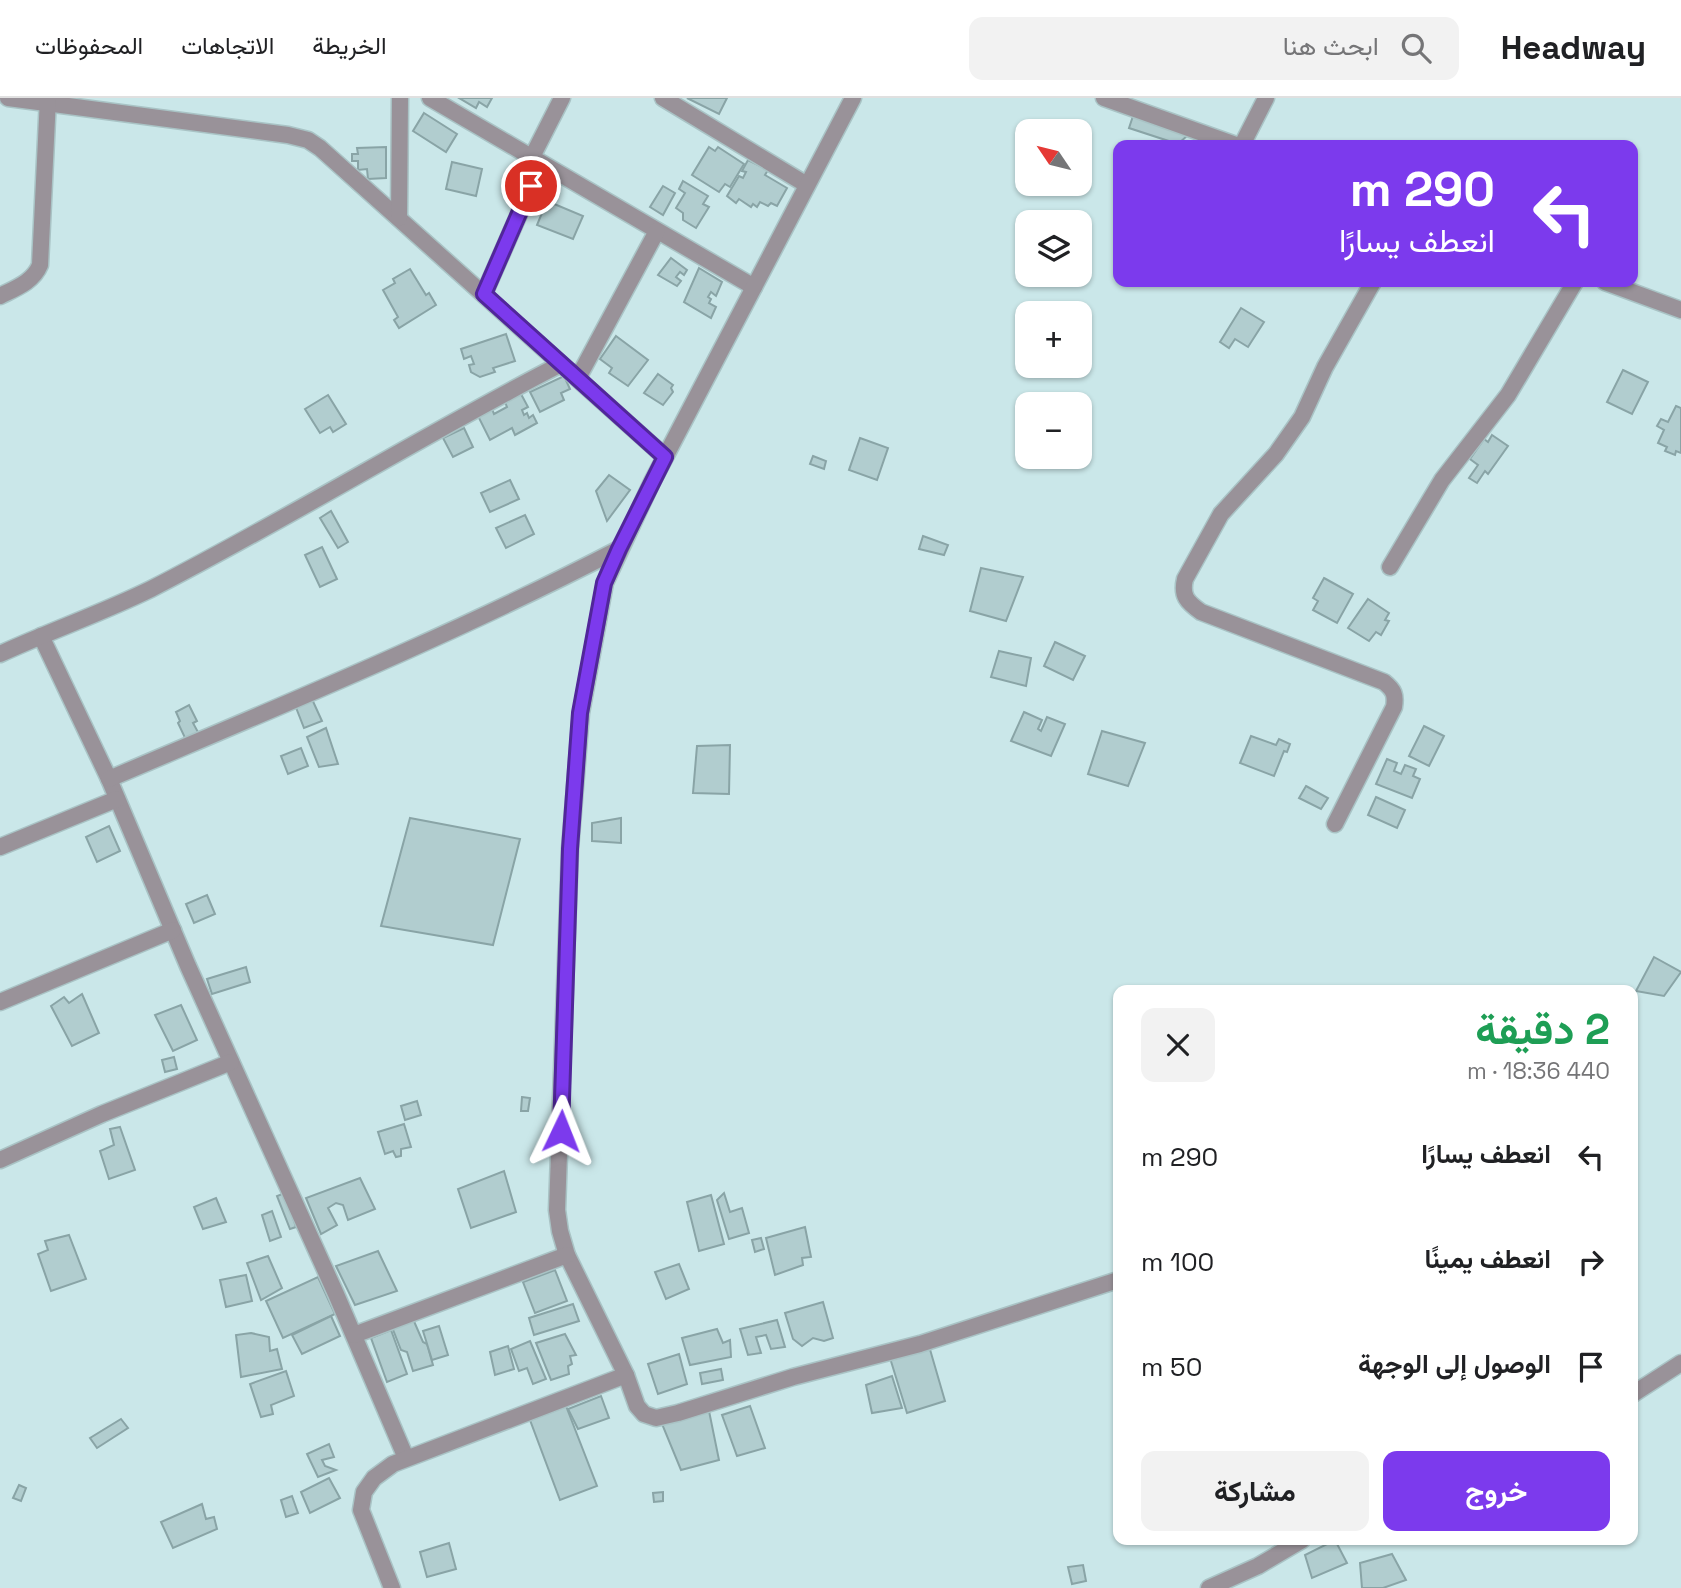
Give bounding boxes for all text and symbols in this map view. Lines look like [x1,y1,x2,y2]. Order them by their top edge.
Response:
search box [969,17,1459,80]
text: Headway [1501,27,1646,69]
text: ابحث هنا [1283,29,1379,63]
icon: search [1397,29,1435,67]
text: المحفوظات [35,30,143,61]
text: الاتجاهات [181,30,274,61]
text: الخريطة [312,30,387,61]
north arrow [1015,119,1092,196]
map controls [1015,119,1092,469]
pin [501,156,561,216]
text: 290 m [1350,158,1495,220]
icon: arrive [512,167,550,205]
icon: left [1519,168,1610,259]
button: layers [1015,210,1092,287]
text: انعطف يسارًا [1339,221,1495,261]
button: + [1015,301,1092,378]
button: − [1015,392,1092,469]
text: 2 دقيقة [1475,1003,1610,1056]
button: close [1141,1008,1215,1082]
text: 440 m · 18:36 [1467,1056,1610,1086]
position arrow [524,1094,598,1168]
text: انعطف يسارًا [1421,1137,1551,1171]
icon: left [1572,1138,1610,1176]
text: 290 m [1141,1140,1218,1174]
text: انعطف يمينًا [1425,1242,1551,1276]
icon: right [1572,1243,1610,1281]
text: 100 m [1141,1245,1214,1279]
text: الوصول إلى الوجهة [1358,1347,1551,1381]
icon: arrive [1572,1348,1610,1386]
text: 50 m [1141,1350,1202,1384]
button: مشاركة [1141,1451,1369,1531]
button: خروج [1383,1451,1610,1531]

